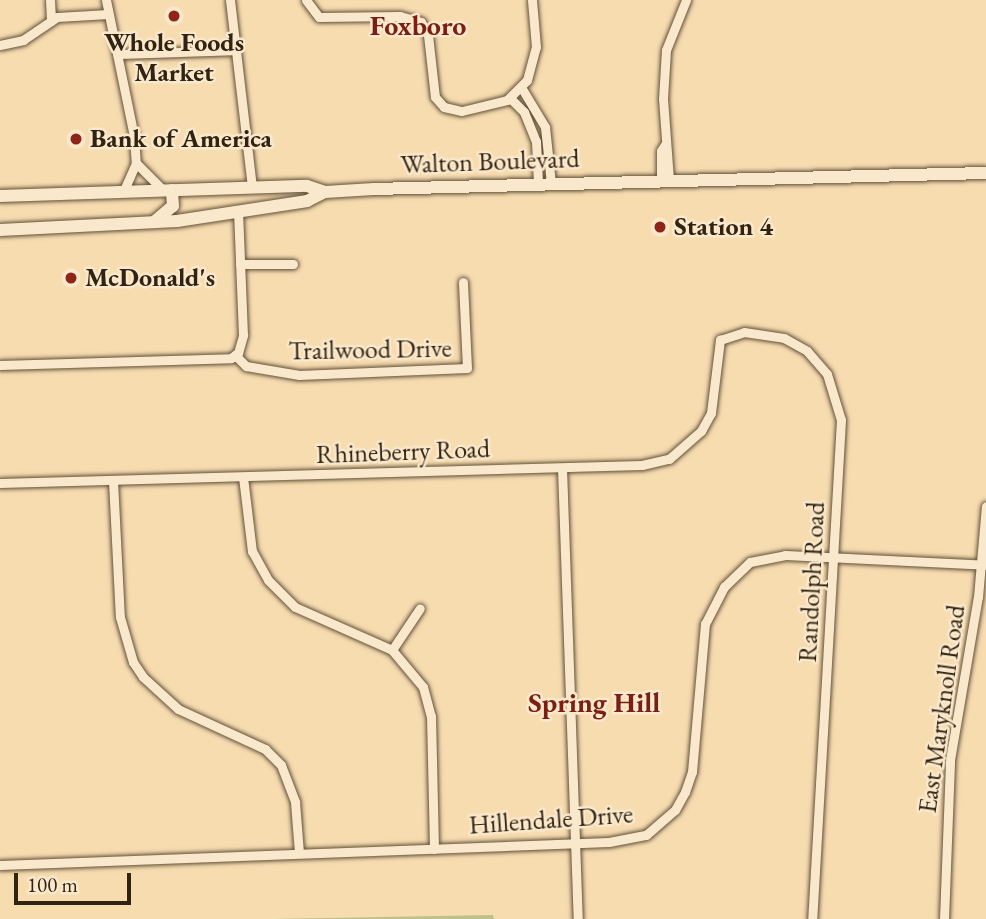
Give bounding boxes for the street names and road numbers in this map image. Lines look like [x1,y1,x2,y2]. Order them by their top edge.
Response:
street label: Walton Boulevard [400,143,580,181]
street label: Trailwood Drive [288,333,452,367]
street label: Rhineberry Road [315,433,491,471]
street label: Randolph Road [792,501,832,663]
street label: East Maryknoll Road [912,603,972,815]
street label: Hillendale Drive [468,799,634,841]

